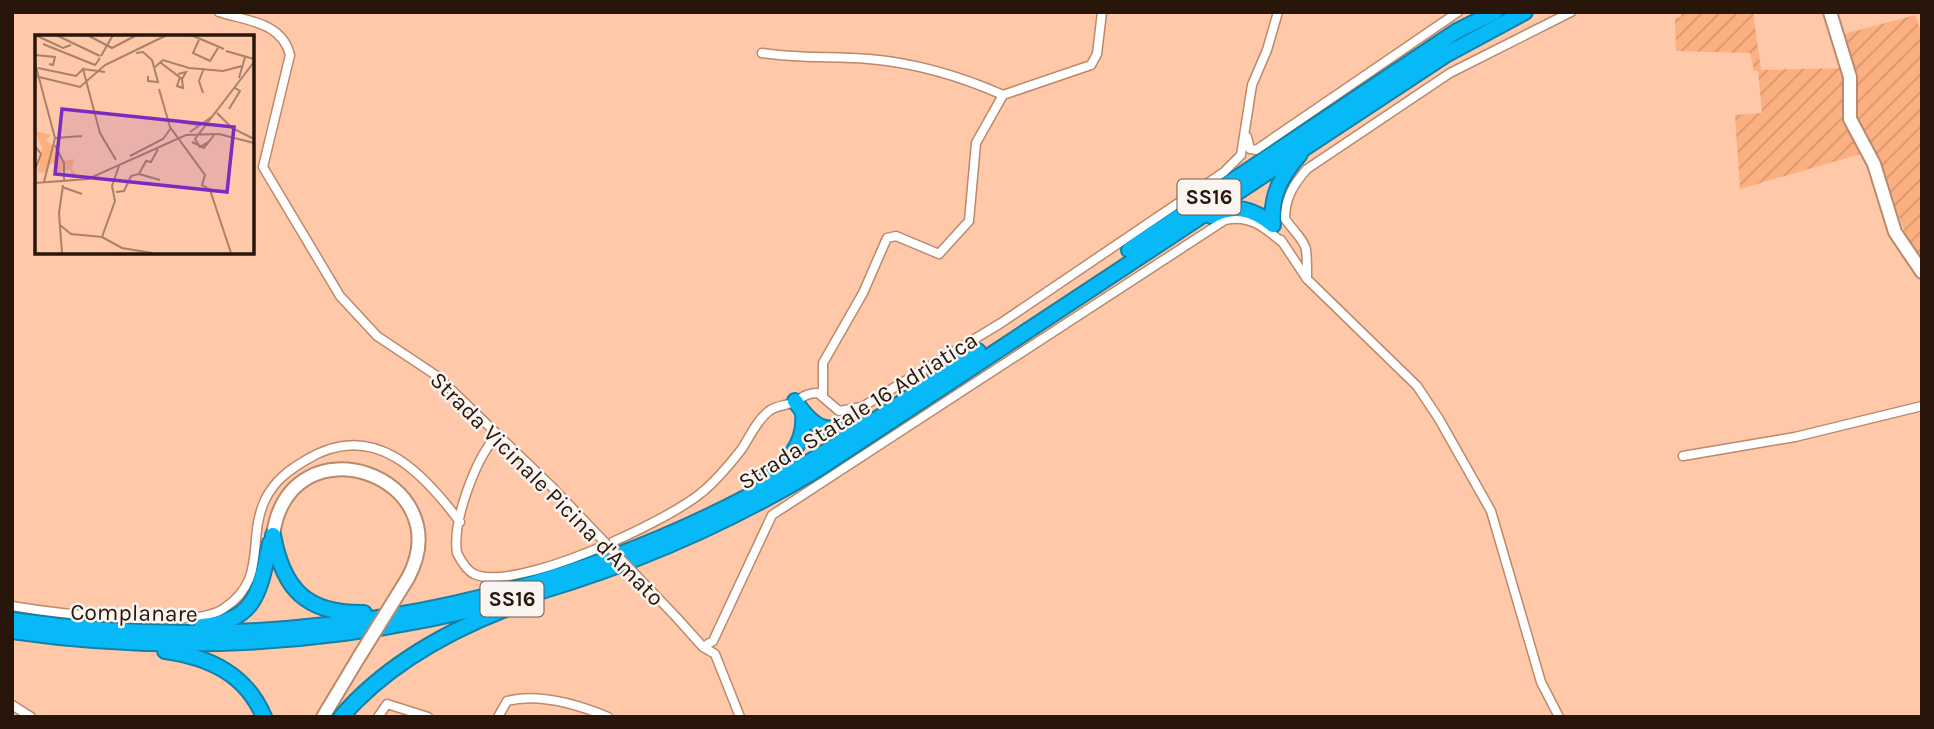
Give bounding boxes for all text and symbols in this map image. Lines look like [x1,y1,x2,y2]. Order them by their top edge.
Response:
inset map [35,35,254,254]
road number: SS16 [1178,180,1240,214]
street label: Strada Statale 16 Adriatica [734,326,982,496]
street label: Strada Vicinale Picina d'Amato [424,366,670,612]
road number: SS16 [480,582,544,616]
street label: Complanare [70,598,198,628]

